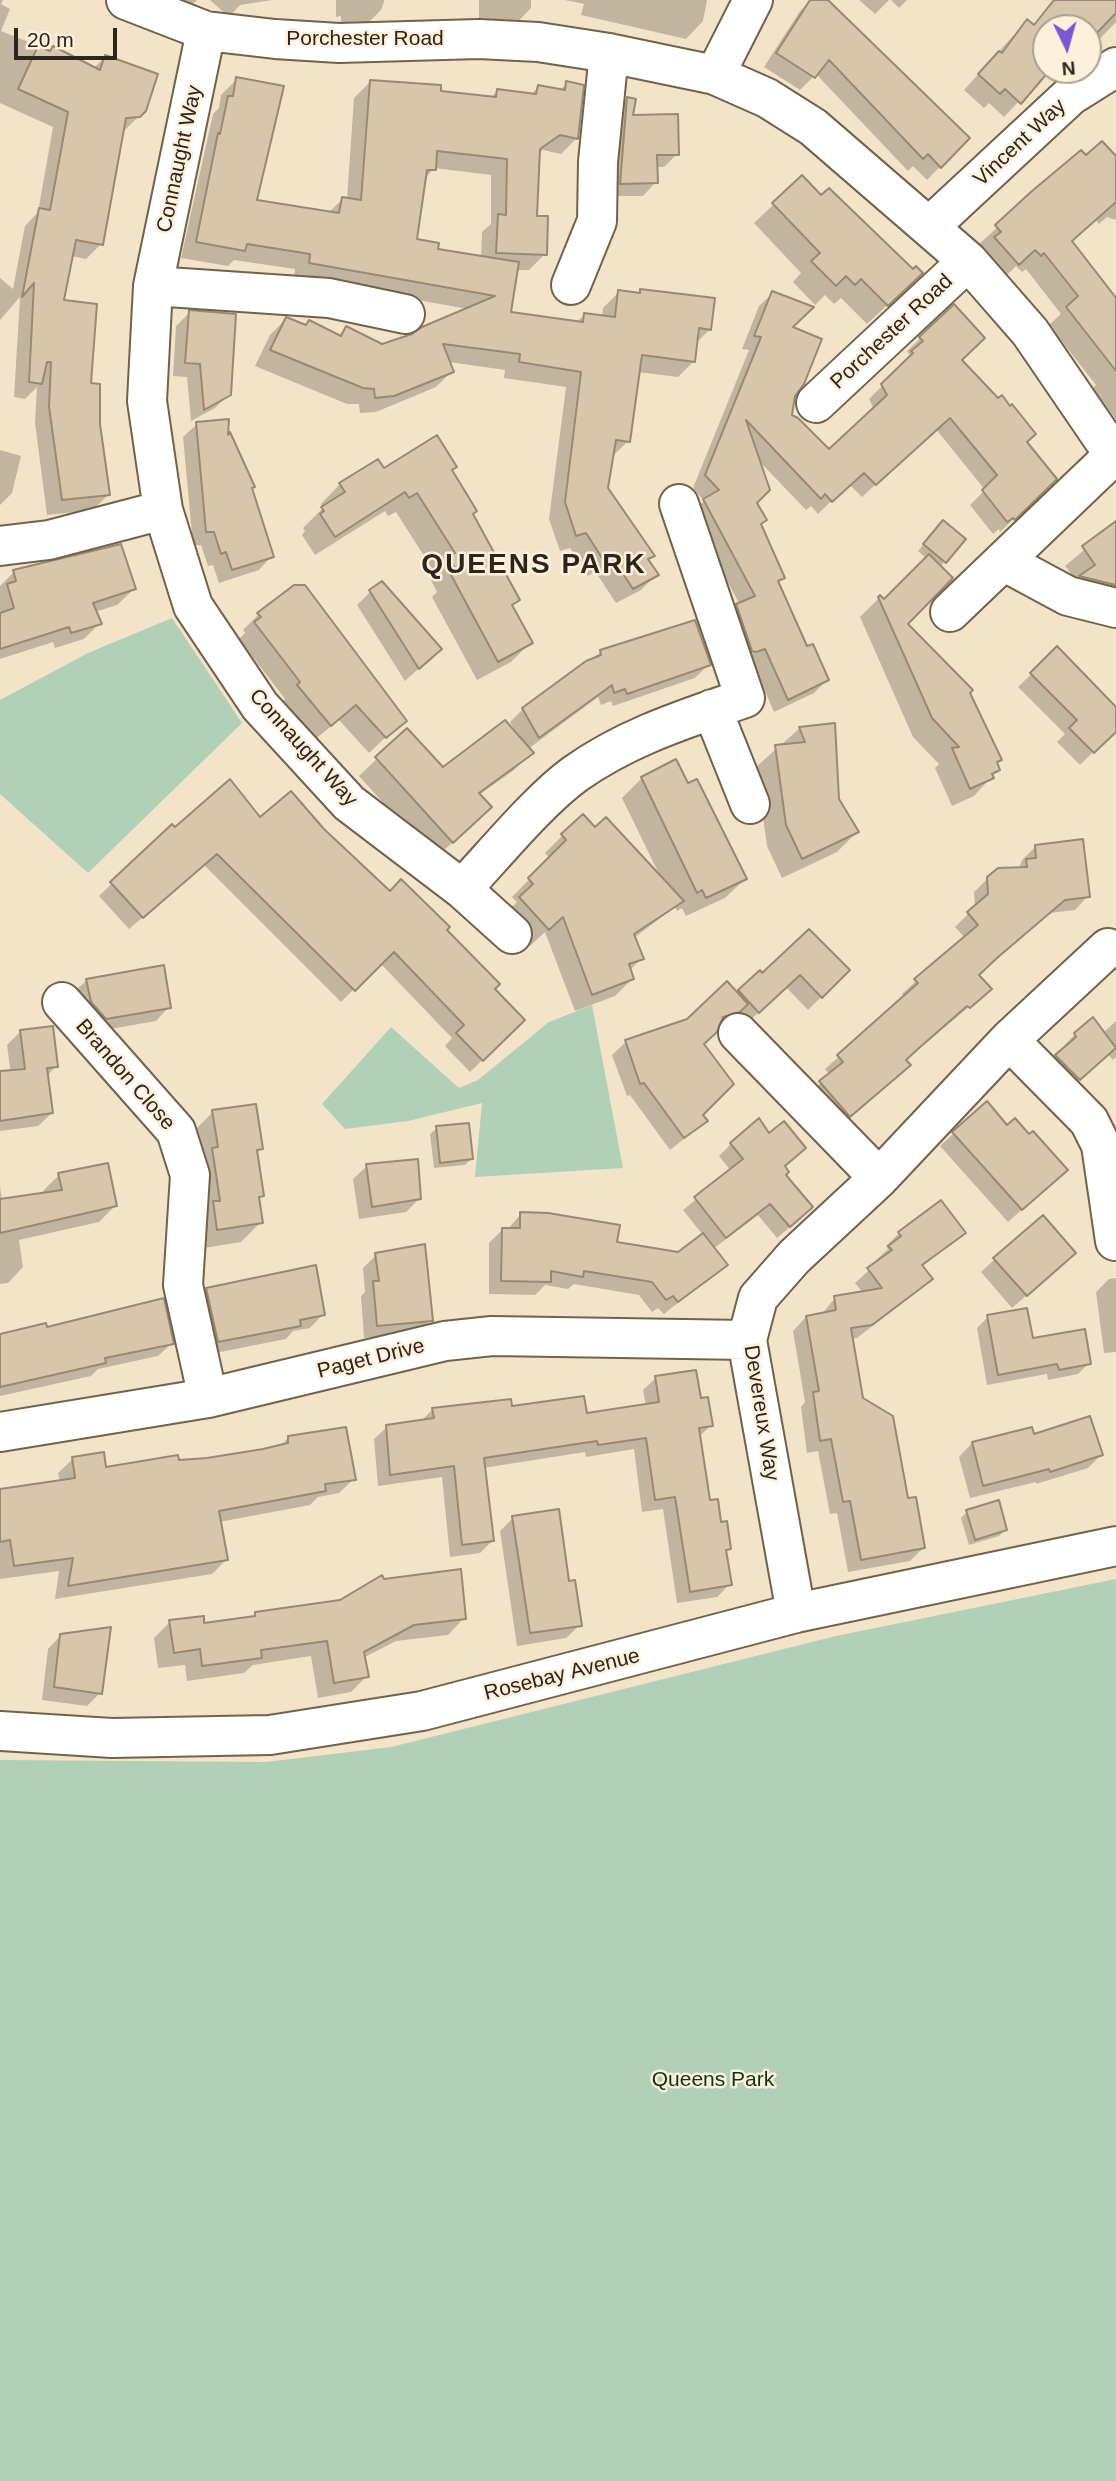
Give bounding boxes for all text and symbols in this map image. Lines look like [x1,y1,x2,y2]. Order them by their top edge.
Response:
scale bar [18,14,121,58]
north arrow [1032,14,1102,84]
street label: Porchester Road [286,26,444,52]
text: 20 m [27,28,74,51]
text: N [1061,57,1076,79]
street label: Connaught Way [152,83,208,235]
street label: Vincent Way [969,94,1071,192]
street label: Porchester Road [826,269,958,395]
district label: QUEENS PARK [423,548,645,582]
street label: Connaught Way [244,684,362,812]
street label: Brandon Close [70,1014,180,1136]
street label: Paget Drive [315,1334,427,1384]
street label: Devereux Way [738,1343,784,1483]
street label: Rosebay Avenue [482,1643,642,1707]
park label: Queens Park [652,2067,774,2093]

